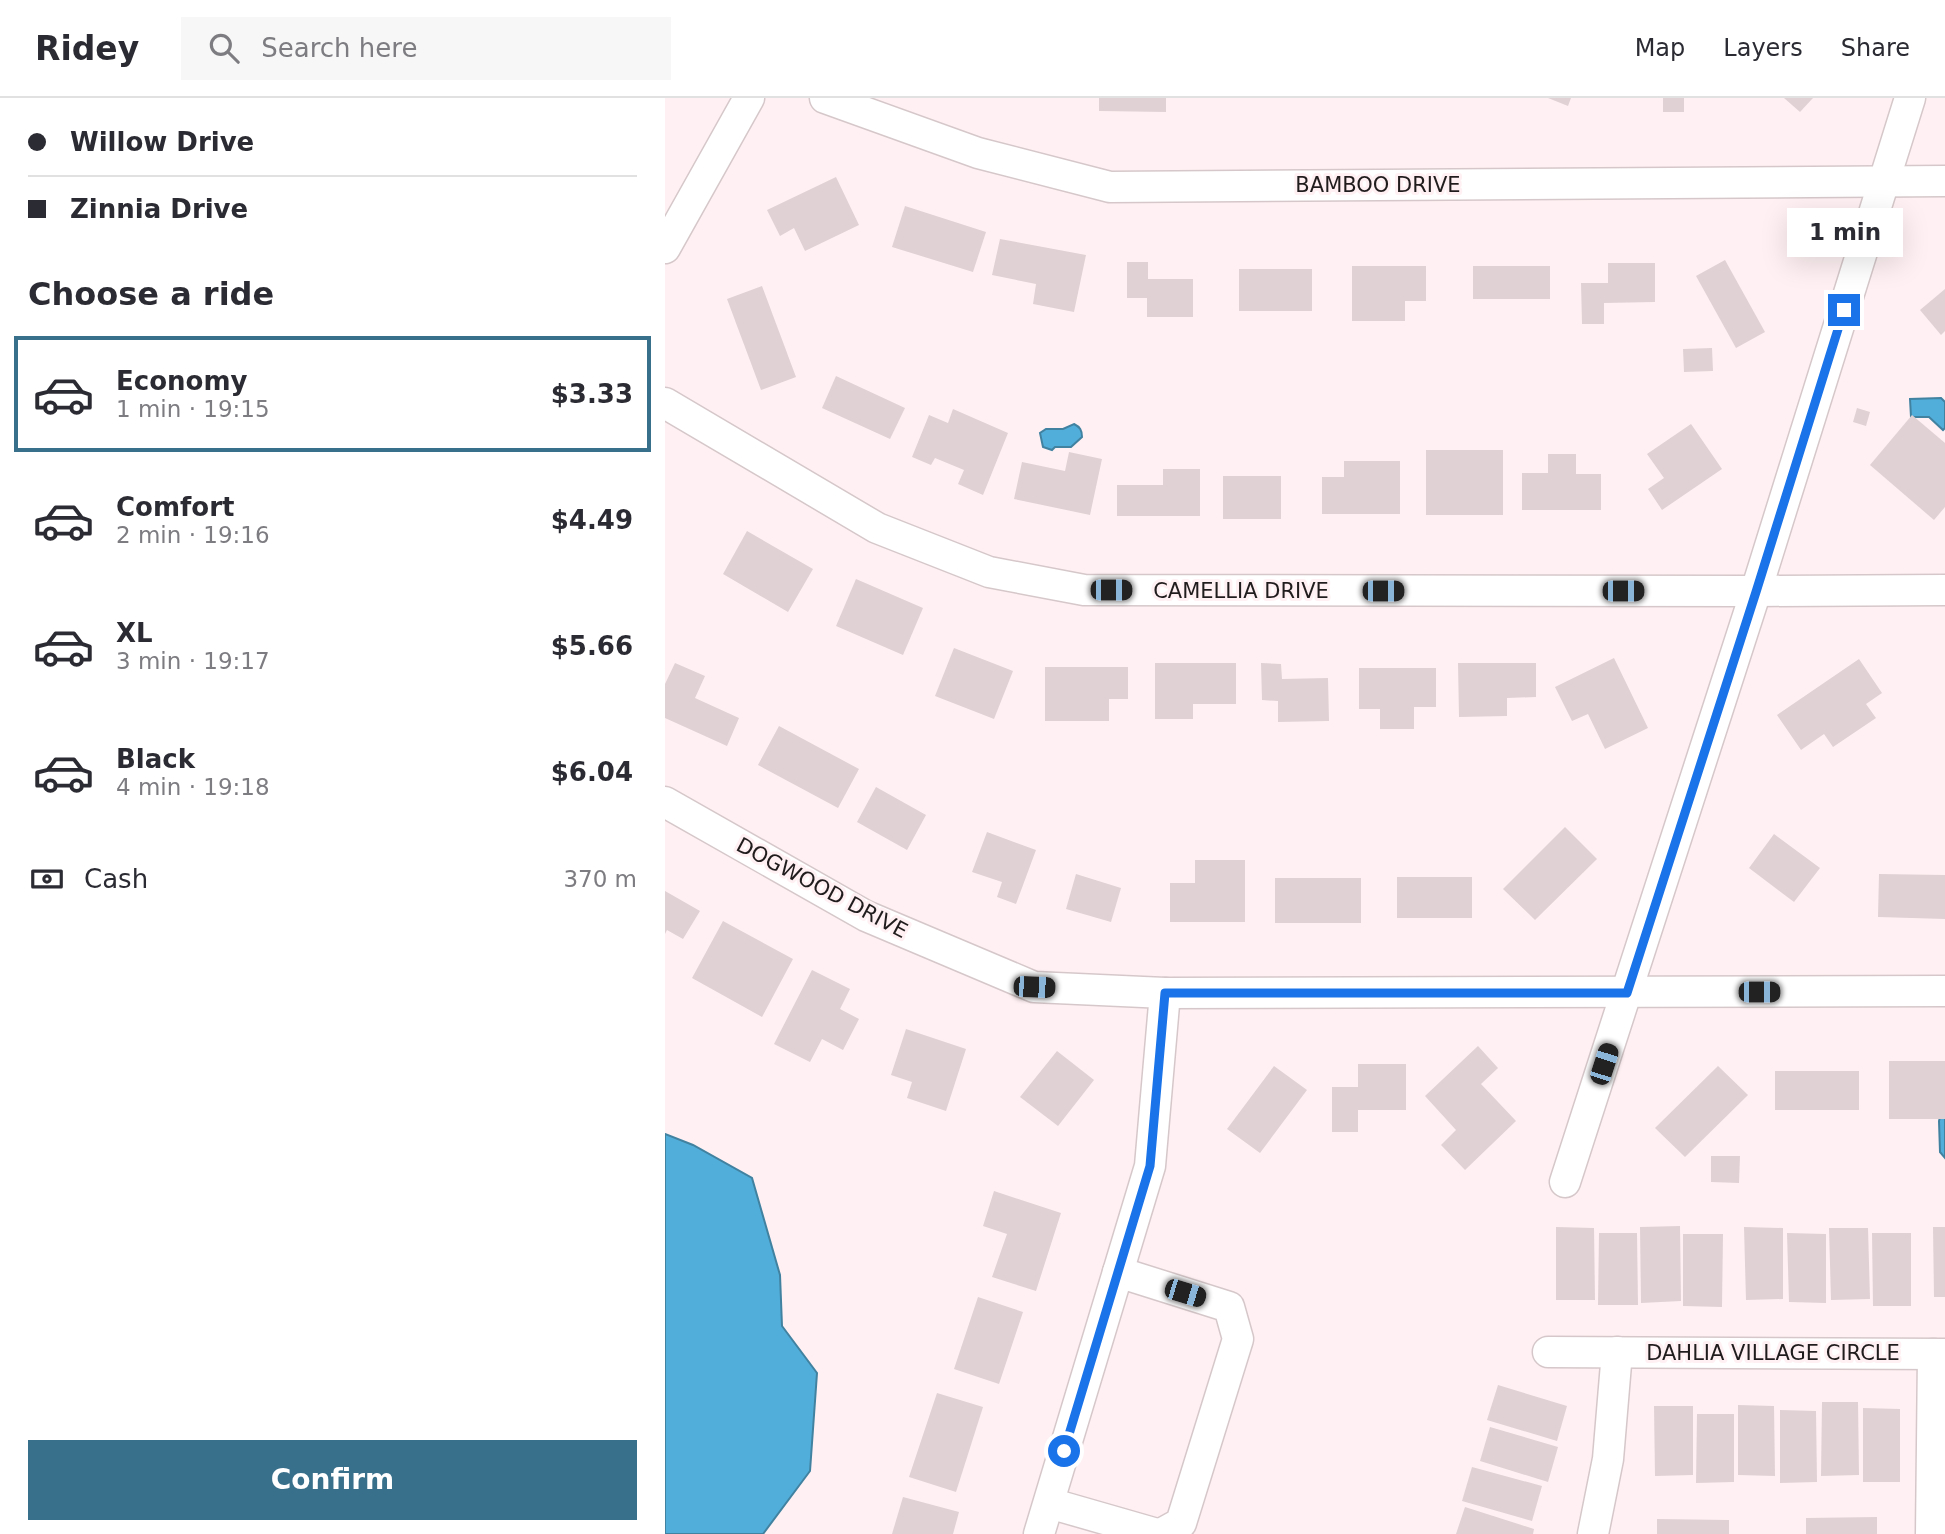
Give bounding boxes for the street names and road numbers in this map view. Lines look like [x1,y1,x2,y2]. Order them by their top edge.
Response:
street label: BAMBOO DRIVE [1295,173,1461,197]
street label: CAMELLIA DRIVE [1153,579,1329,603]
street label: DOGWOOD DRIVE [732,833,912,943]
street label: DAHLIA VILLAGE CIRCLE [1646,1341,1900,1365]

